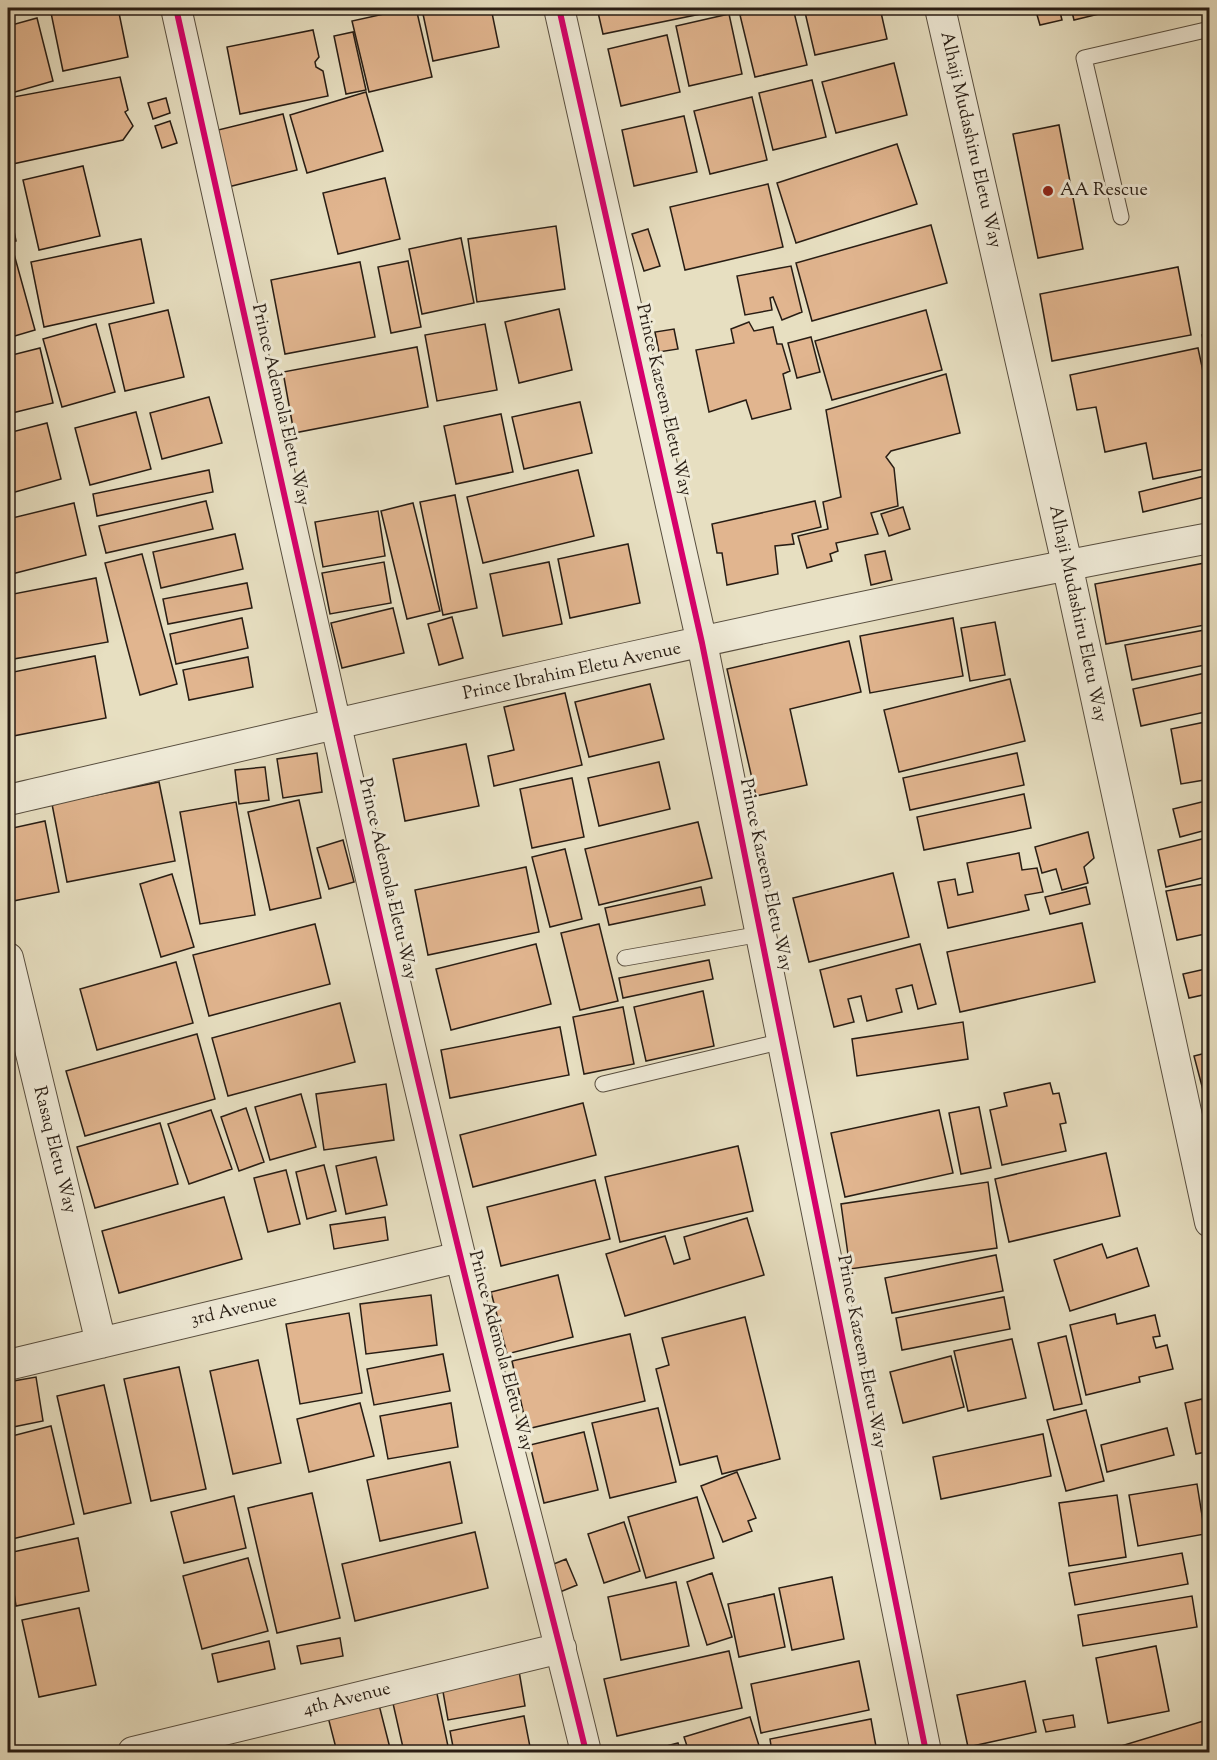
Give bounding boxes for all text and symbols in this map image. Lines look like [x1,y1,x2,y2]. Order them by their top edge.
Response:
street label: Alhaji Mudashiru Eletu Way [932,29,1008,251]
place label: AA Rescue [1060,178,1148,204]
marker: AA Rescue [1041,184,1055,198]
street label: Prince Ademola Eletu Way [244,301,316,509]
street label: Prince Kazeem Eletu Way [628,301,698,499]
street label: Alhaji Mudashiru Eletu Way [1041,503,1113,725]
street label: Prince Ibrahim Eletu Avenue [460,636,684,708]
street label: Prince Ademola Eletu Way [351,775,423,983]
street label: Prince Kazeem Eletu Way [732,776,798,974]
street label: Rasaq Eletu Way [26,1084,82,1217]
street label: Prince Ademola Eletu Way [461,1248,539,1454]
street label: Prince Kazeem Eletu Way [829,1253,893,1451]
street label: 3rd Avenue [188,1288,280,1334]
street label: 4th Avenue [300,1677,394,1723]

